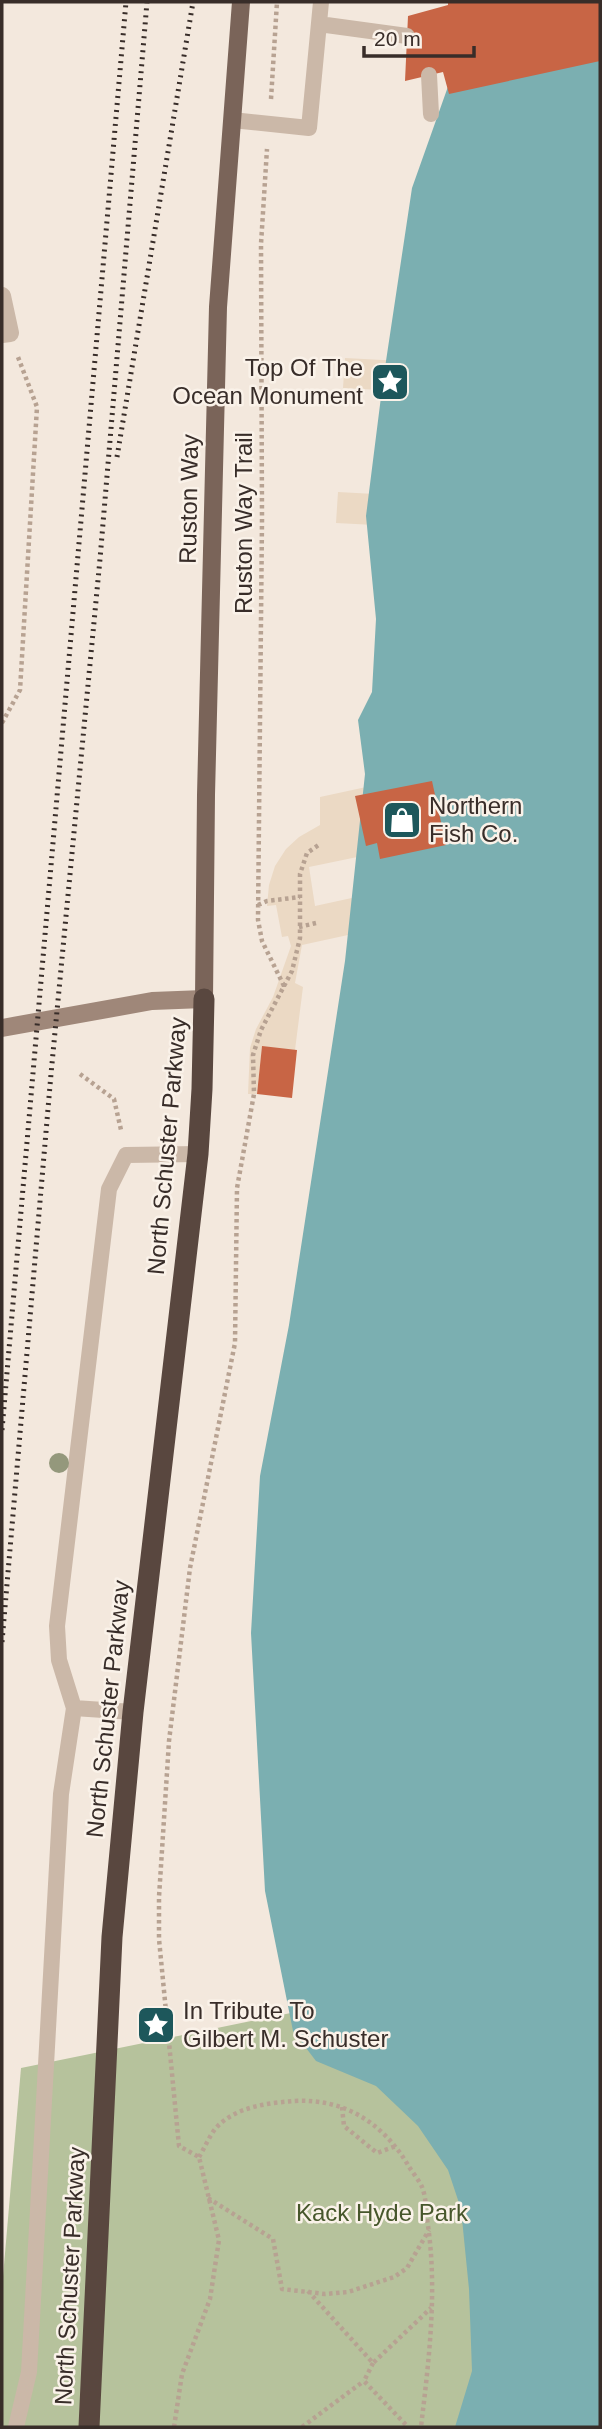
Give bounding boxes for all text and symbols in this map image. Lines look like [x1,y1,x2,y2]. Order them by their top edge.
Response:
scale bar [364,14,474,58]
text: 20 m [374,27,421,50]
place label: Top Of The Ocean Monument [172,354,363,409]
place icon: Top Of The Ocean Monument [369,361,411,403]
street label: Ruston Way Trail [230,432,257,614]
street label: Ruston Way [174,434,203,564]
place label: Northern Fish Co. [429,792,522,847]
shop icon: Northern Fish Co. [381,799,423,841]
street label: North Schuster Parkway [142,1016,191,1276]
street label: North Schuster Parkway [81,1579,134,1839]
place label: In Tribute To Gilbert M. Schuster [183,1997,388,2052]
place icon: In Tribute To Gilbert M. Schuster [135,2004,177,2046]
street label: North Schuster Parkway [49,2146,90,2406]
park label: Kack Hyde Park [296,2199,469,2226]

